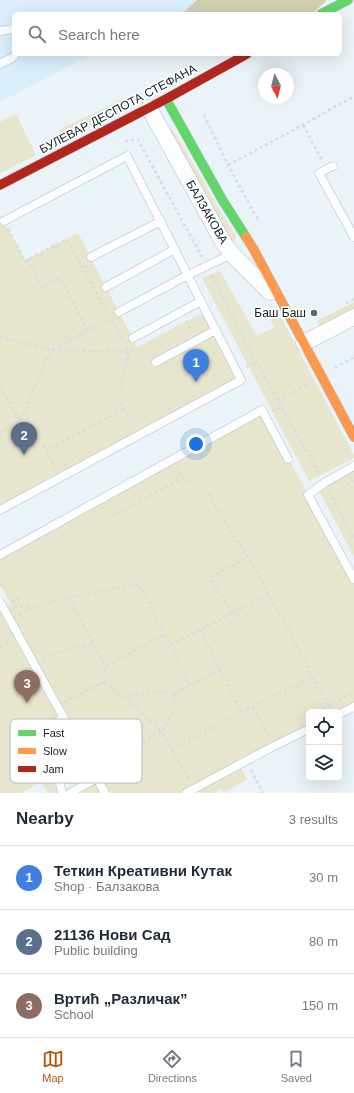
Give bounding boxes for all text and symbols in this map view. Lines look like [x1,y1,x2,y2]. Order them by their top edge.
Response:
search box [12,12,342,56]
icon: search [26,23,48,45]
text: Search here [58,26,140,43]
street label: БУЛЕВАР ДЕСПОТА СТЕФАНА [37,62,199,156]
north arrow [258,68,294,104]
street label: БАЛЗАКОВА [183,178,231,246]
place label: Баш Баш [254,306,306,320]
marker: Баш Баш [309,308,319,318]
pin: 1 [183,349,209,382]
pin: 2 [11,422,37,455]
your location [186,434,206,454]
pin: 3 [14,670,40,703]
map controls [306,709,342,781]
button: locate [306,709,342,745]
legend [10,719,142,783]
text: Fast [43,727,64,739]
text: Slow [43,745,67,757]
button: layers [306,745,342,781]
text: Jam [43,763,64,775]
text: Nearby [16,809,74,828]
text: 3 results [289,812,338,827]
text: Теткин Креативни Кутак [54,862,232,879]
text: 1 [25,870,33,885]
text: 30 m [309,870,338,885]
text: Shop · Балзакова [54,879,160,894]
text: 21136 Нови Сад [54,926,171,943]
text: 2 [25,934,33,949]
text: 80 m [309,934,338,949]
text: Public building [54,943,138,958]
text: Вртић „Различак” [54,990,188,1007]
text: 3 [25,998,33,1013]
text: 150 m [302,998,338,1013]
text: School [54,1007,94,1022]
tab: Map [42,1048,64,1084]
tab: Directions [148,1048,197,1084]
tab: Saved [281,1048,312,1084]

